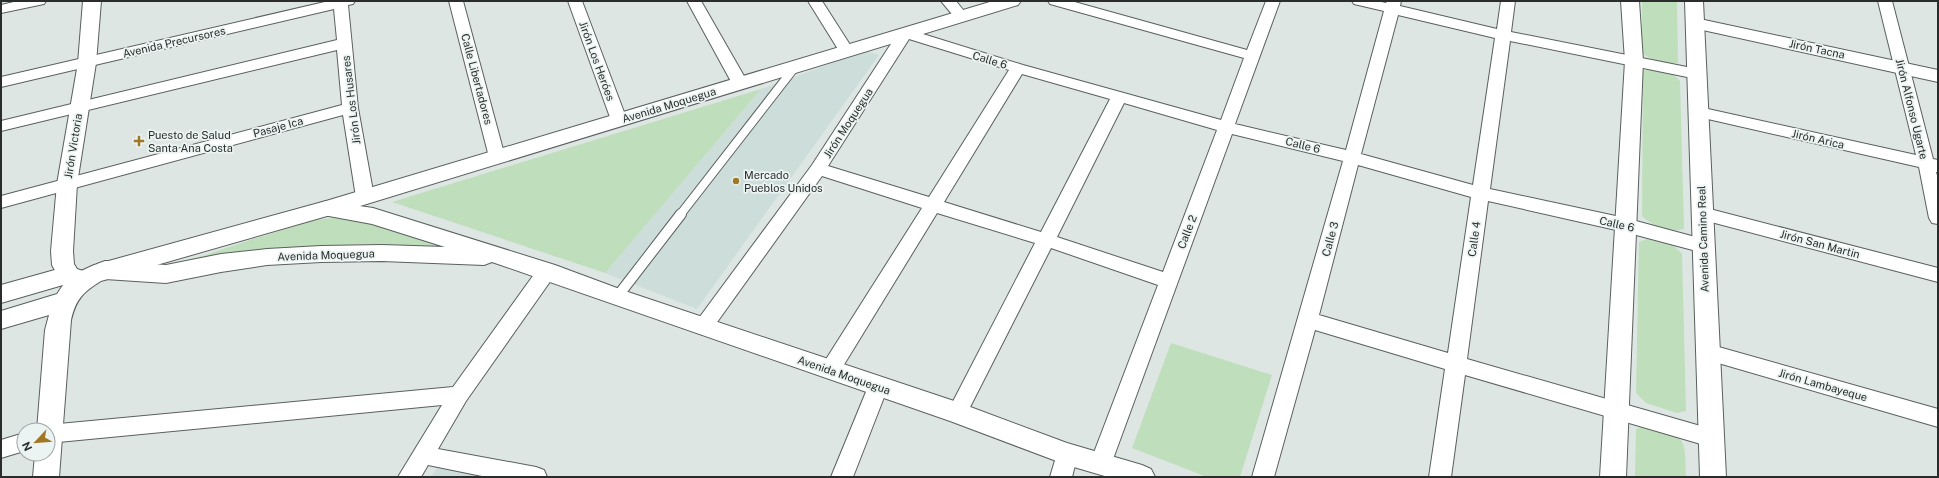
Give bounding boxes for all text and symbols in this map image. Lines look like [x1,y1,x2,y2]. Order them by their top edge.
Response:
street label: Jirón Los Heróes [577,20,617,103]
street label: Avenida Precursores [121,24,227,60]
street label: Calle Libertadores [459,32,495,126]
street label: Jirón Tacna [1788,37,1846,61]
street label: Calle 6 [971,49,1009,71]
street label: Jirón Los Husares [340,54,362,145]
street label: Jirón Alfonso Ugarte [1894,57,1930,161]
street label: Avenida Moquegua [621,85,717,125]
street label: Jirón Moquegua [821,86,875,160]
street label: Jirón Victoria [62,113,84,179]
street label: Pasaje Ica [252,115,304,139]
street label: Jirón Arica [1791,127,1845,151]
place label: Puesto de Salud Santa Ana Costa [148,129,233,154]
marker: Puesto de Salud Santa Ana Costa [133,135,145,147]
street label: Calle 6 [1284,135,1322,155]
place label: Mercado Pueblos Unidos [744,169,823,194]
marker: Mercado Pueblos Unidos [731,176,741,186]
street label: Avenida Camino Real [1695,185,1711,293]
street label: Calle 2 [1175,213,1199,251]
street label: Calle 6 [1598,214,1636,234]
street label: Calle 3 [1320,220,1340,258]
street label: Calle 4 [1466,220,1482,257]
street label: Jirón San Martin [1779,228,1861,260]
street label: Avenida Moquegua [277,247,375,263]
street label: Avenida Moquegua [796,353,892,397]
street label: Jirón Lambayeque [1777,367,1869,403]
north arrow [16,422,56,462]
text: N [20,440,34,453]

